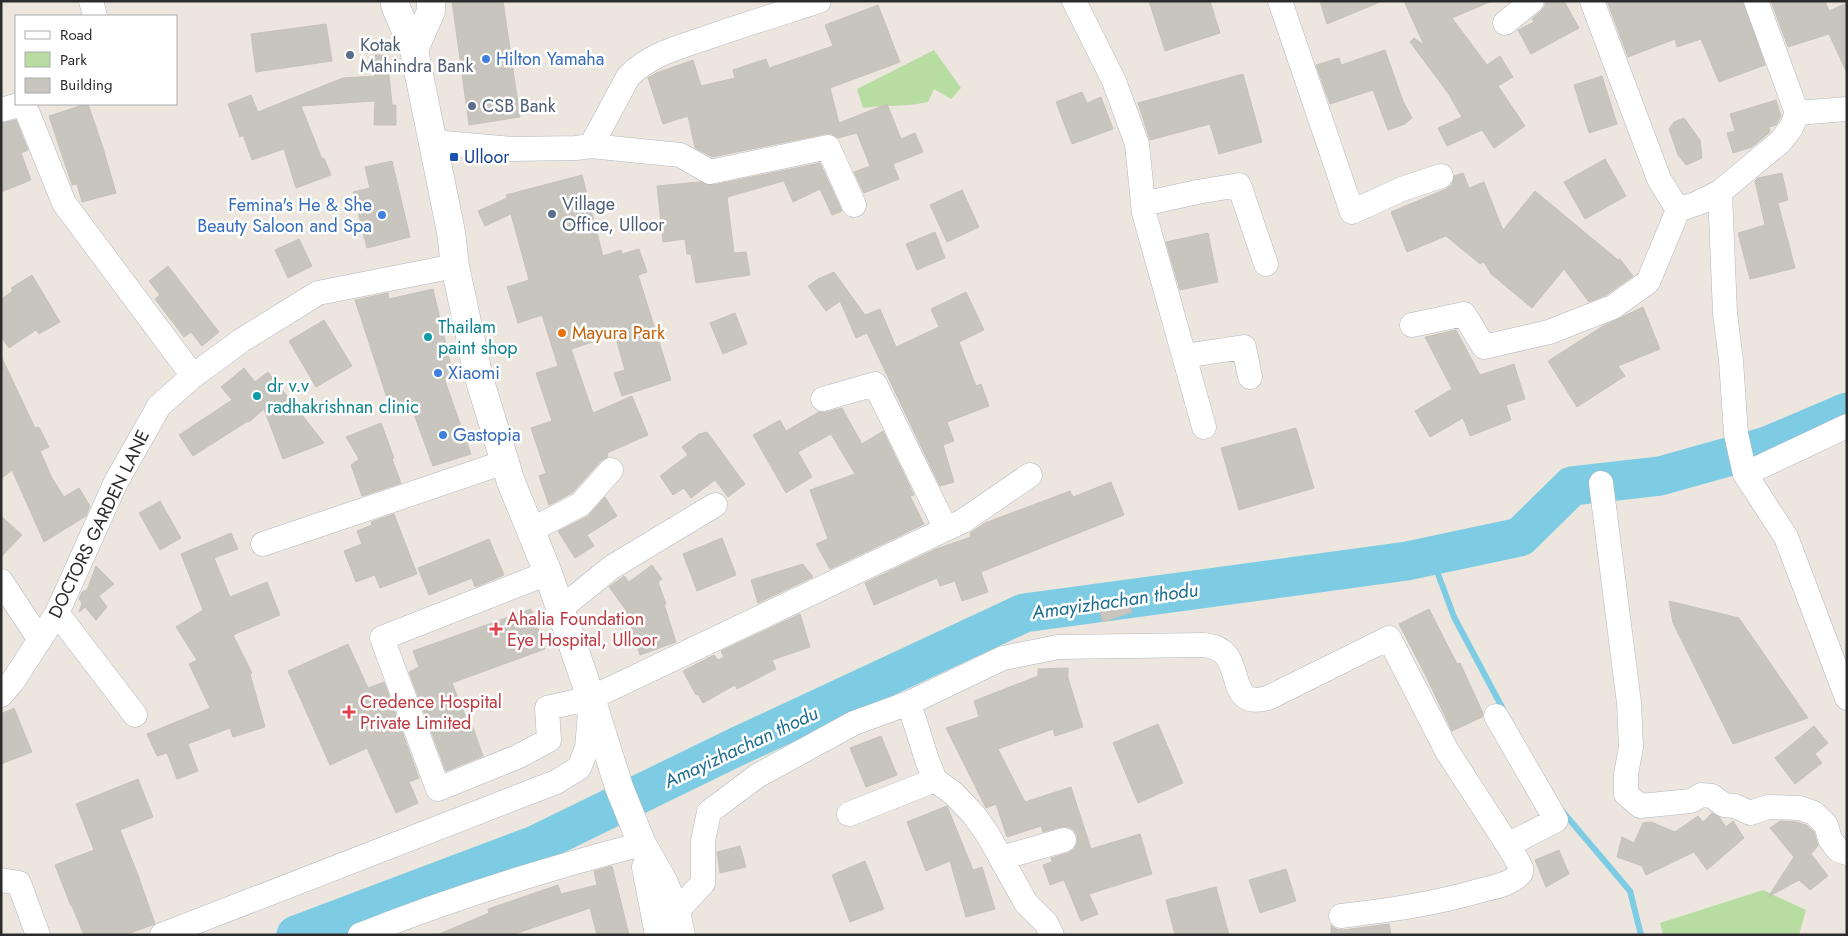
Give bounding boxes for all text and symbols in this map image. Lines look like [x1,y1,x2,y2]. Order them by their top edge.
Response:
legend [15,15,178,105]
text: Road [60,24,92,46]
place label: Kotak Mahindra Bank [360,32,473,79]
place label: Hilton Yamaha [496,46,604,72]
text: Park [60,49,87,71]
marker: Kotak Mahindra Bank [344,49,356,61]
marker: Hilton Yamaha [480,53,492,65]
text: Building [60,74,112,96]
place label: CSB Bank [482,93,556,119]
marker: CSB Bank [466,100,478,112]
place label: Ulloor [464,144,510,170]
marker: Ulloor [448,151,460,163]
place label: Village Office, Ulloor [562,191,665,238]
place label: Femina's He & She Beauty Saloon and Spa [197,192,372,239]
marker: Village Office, Ulloor [546,208,558,220]
marker: Femina's He & She Beauty Saloon and Spa [376,209,388,221]
place label: Thailam paint shop [438,314,518,361]
place label: Mayura Park [572,320,665,346]
marker: Mayura Park [556,327,568,339]
marker: Thailam paint shop [422,331,434,343]
place label: Xiaomi [448,360,500,386]
marker: Xiaomi [432,367,444,379]
place label: dr v.v radhakrishnan clinic [267,373,419,420]
marker: dr v.v radhakrishnan clinic [251,390,263,402]
place label: Gastopia [453,422,521,448]
street label: DOCTORS GARDEN LANE [42,425,156,623]
marker: Gastopia [437,429,449,441]
water label: Amayizhachan thodu [1029,576,1200,626]
place label: Ahalia Foundation Eye Hospital, Ulloor [507,606,658,653]
marker: Ahalia Foundation Eye Hospital, Ulloor [489,622,503,636]
place label: Credence Hospital Private Limited [360,689,502,736]
water label: Amayizhachan thodu [659,699,823,795]
marker: Credence Hospital Private Limited [342,705,356,719]

